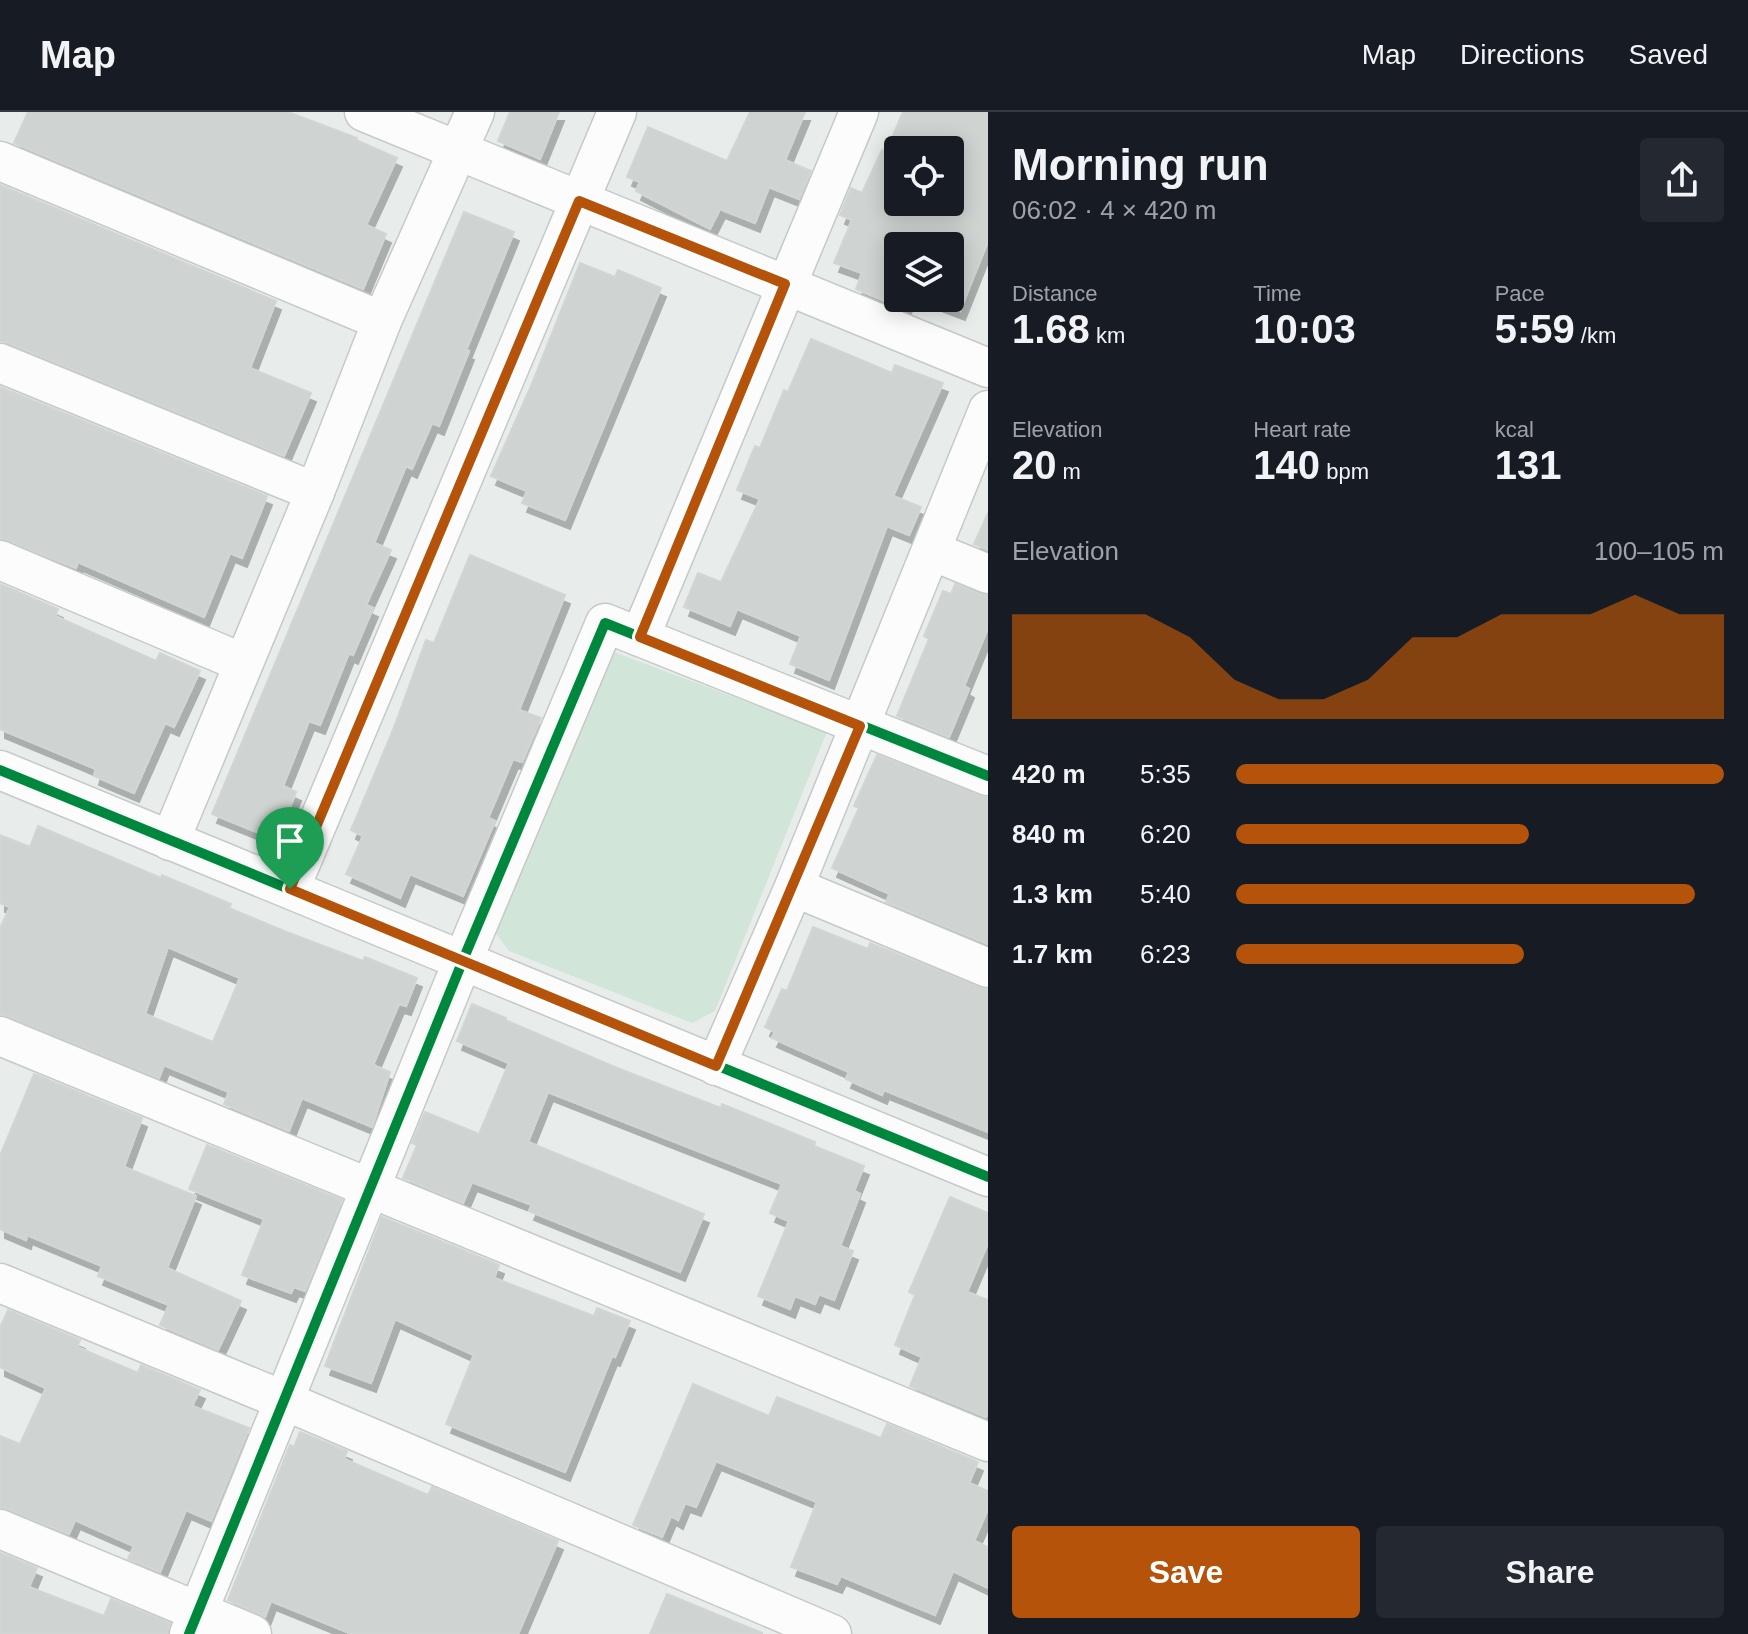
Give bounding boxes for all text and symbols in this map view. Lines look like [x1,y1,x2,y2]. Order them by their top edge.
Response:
text: Map [40,34,116,76]
text: Map [1362,39,1416,70]
text: Directions [1460,39,1585,70]
text: Saved [1629,39,1708,70]
map controls [884,136,964,312]
button: locate [884,136,964,216]
button: share [1640,138,1724,222]
text: Morning run [1012,140,1269,189]
text: 06:02 · 4 × 420 m [1012,195,1217,225]
button: layers [884,232,964,312]
text: Distance [1012,281,1098,306]
text: Time [1253,281,1301,306]
text: Pace [1495,281,1545,306]
text: 1.68 [1012,307,1090,351]
text: 10:03 [1253,307,1356,351]
text: 5:59 [1495,307,1575,351]
text: km [1090,323,1125,348]
text: /km [1575,323,1616,348]
text: Elevation [1012,417,1103,442]
text: Heart rate [1253,417,1351,442]
text: kcal [1495,417,1534,442]
text: 20 [1012,443,1057,487]
text: 140 [1253,443,1320,487]
text: 131 [1495,443,1561,487]
text: m [1057,459,1081,484]
text: bpm [1320,459,1369,484]
text: Elevation [1012,536,1119,566]
text: 100–105 m [1594,536,1724,566]
text: 420 m [1012,759,1086,789]
text: 5:35 [1140,759,1191,789]
pin [256,807,324,889]
icon: arrive [268,819,312,863]
text: 840 m [1012,819,1086,849]
text: 6:20 [1140,819,1191,849]
text: 1.3 km [1012,879,1093,909]
text: 5:40 [1140,879,1191,909]
text: 1.7 km [1012,939,1093,969]
text: 6:23 [1140,939,1191,969]
button: Save [1012,1526,1360,1618]
button: Share [1376,1526,1724,1618]

